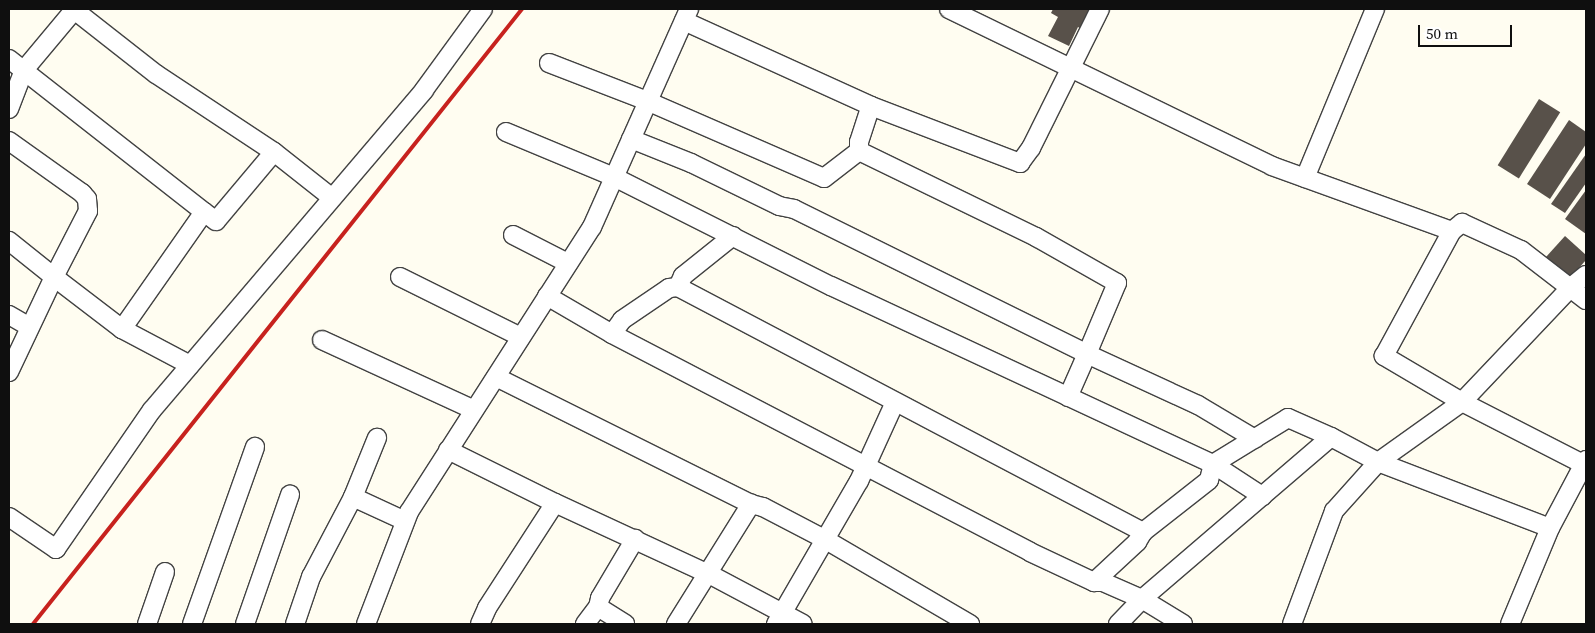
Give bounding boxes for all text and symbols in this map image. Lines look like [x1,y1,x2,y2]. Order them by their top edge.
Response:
scale bar [1420,15,1514,47]
text: 50 m [1426,23,1458,44]

